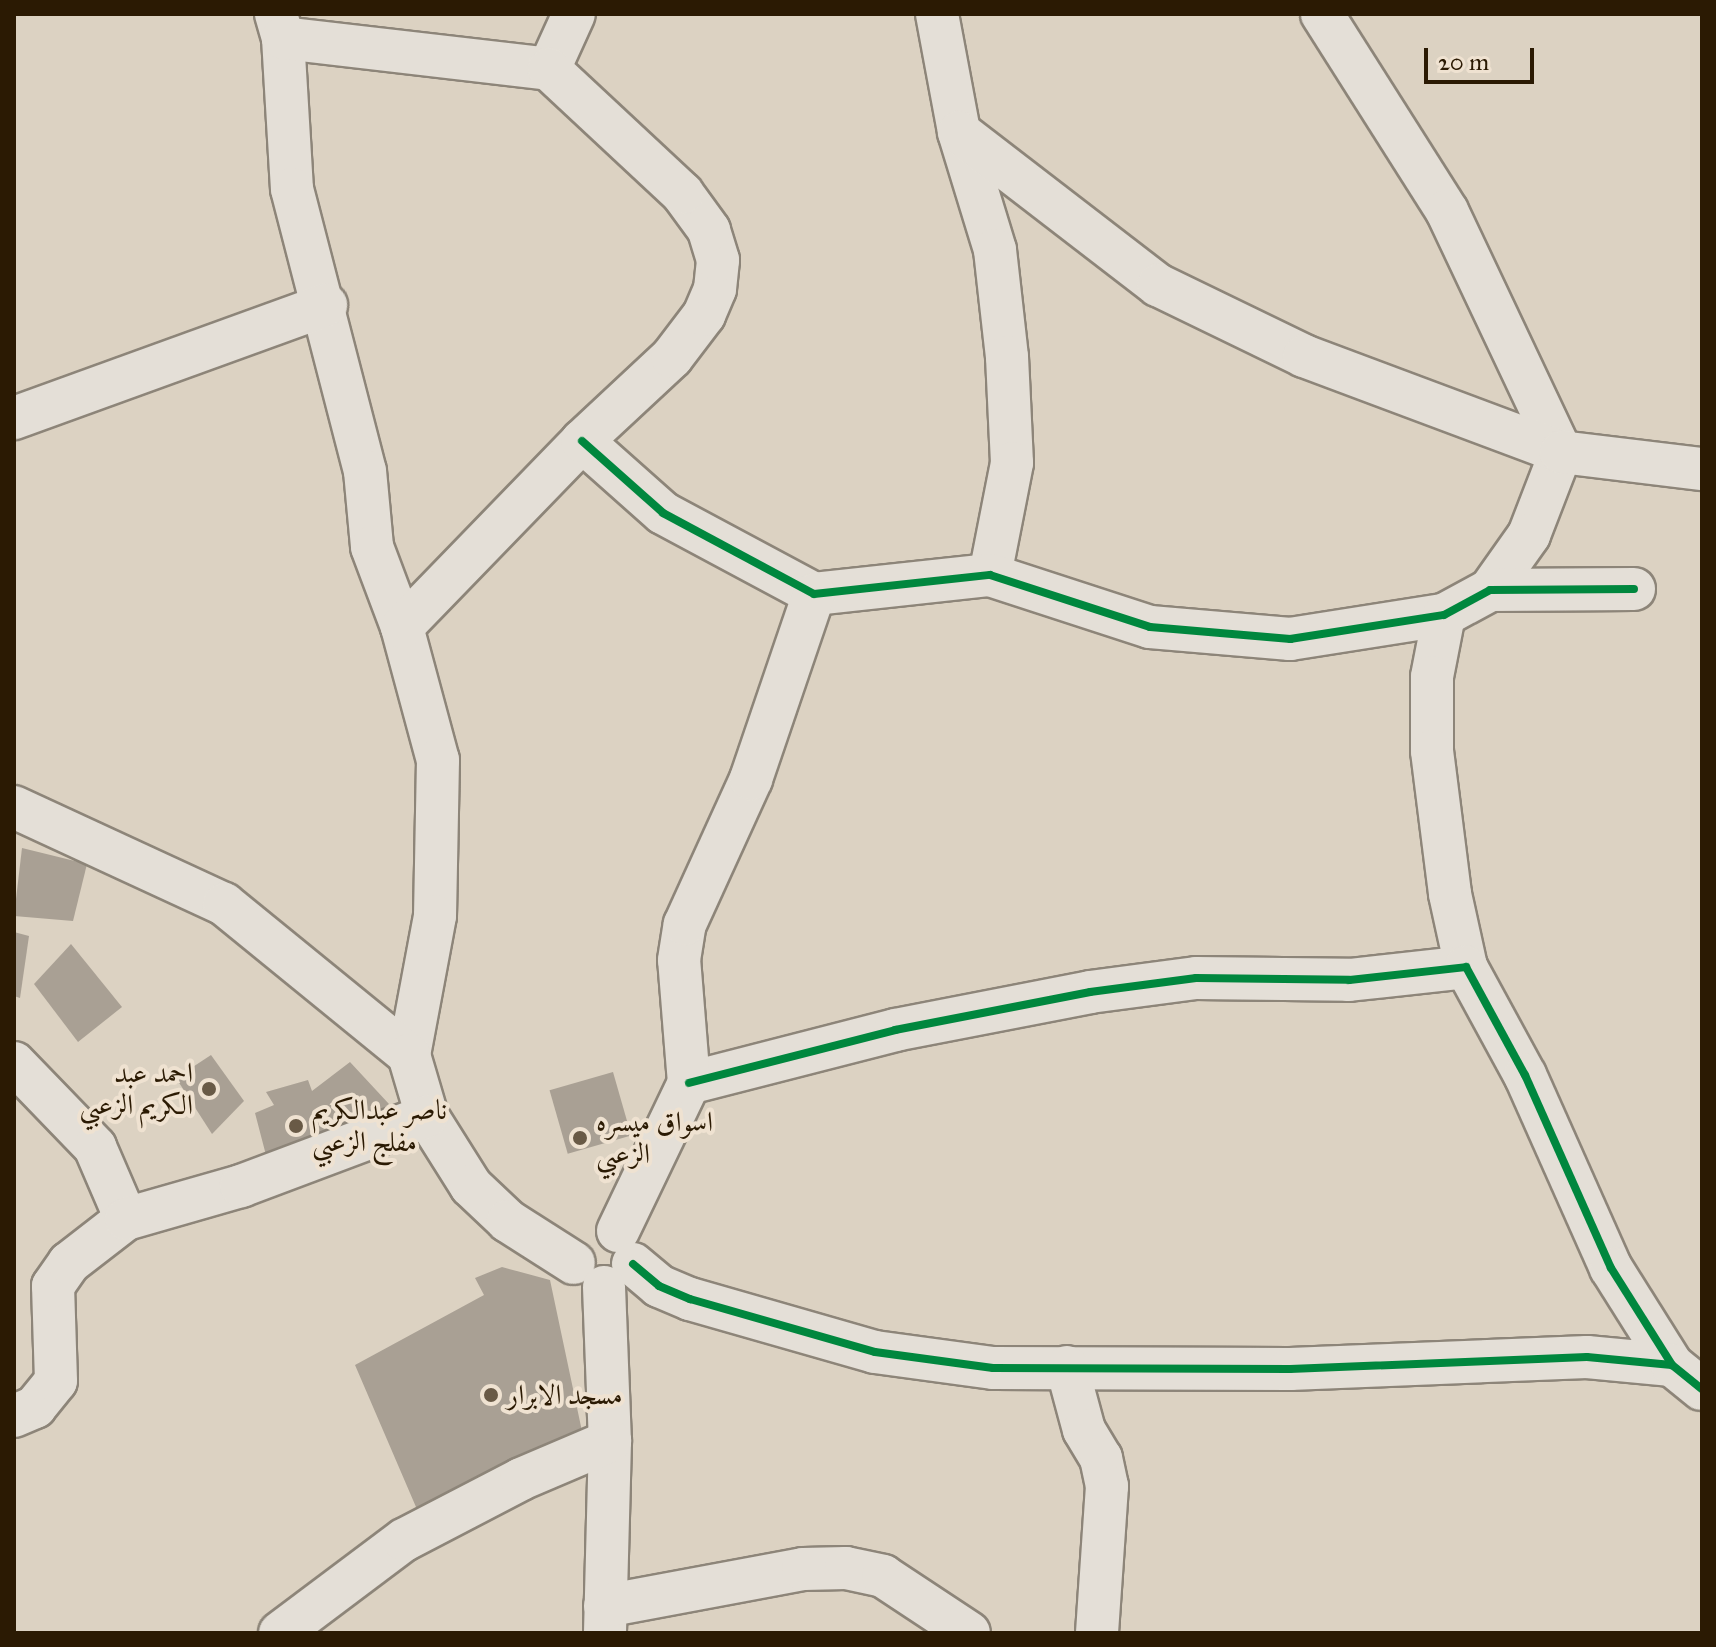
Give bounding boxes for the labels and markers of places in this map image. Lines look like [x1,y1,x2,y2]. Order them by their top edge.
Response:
place label: احمد عبد الكريم الزعبي [79,1056,193,1122]
marker: احمد عبد الكريم الزعبي [200,1080,218,1098]
place label: ناصر عبدالكريم مفلج الزعبي [312,1093,447,1159]
place label: اسواق ميسره الزعبي [596,1105,713,1171]
marker: ناصر عبدالكريم مفلج الزعبي [287,1117,305,1135]
marker: اسواق ميسره الزعبي [571,1129,589,1147]
place label: مسجد الابرار [507,1378,623,1412]
marker: مسجد الابرار [482,1386,500,1404]

